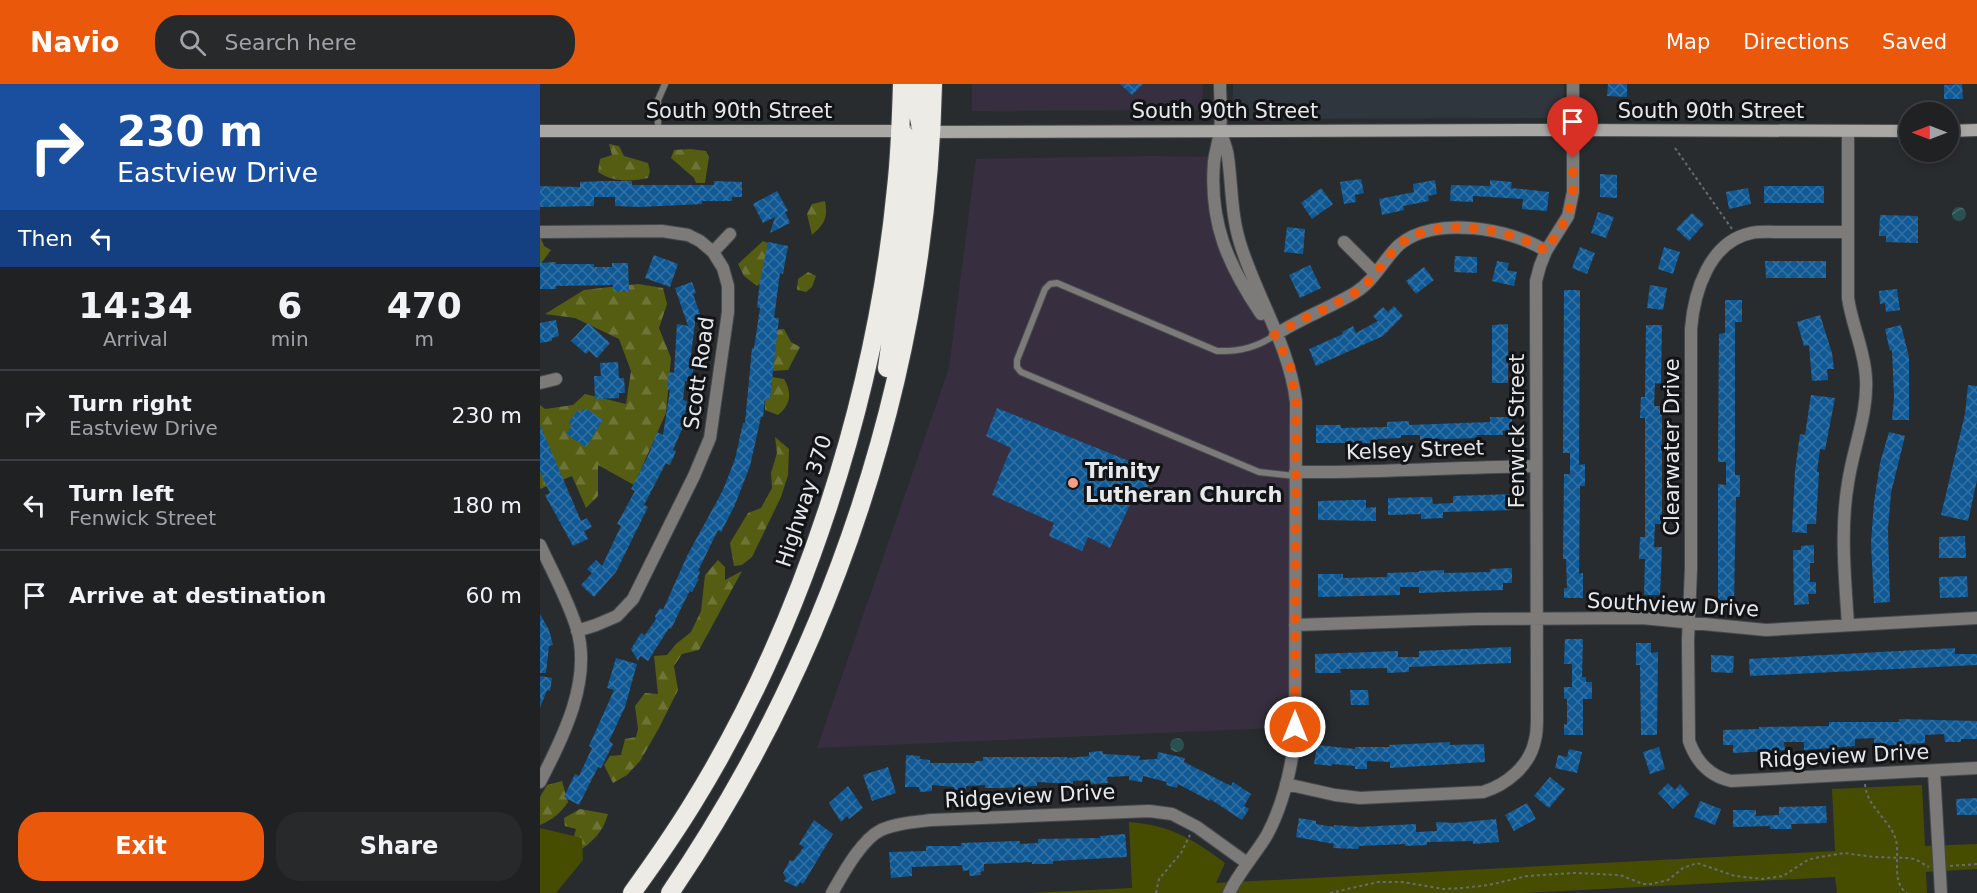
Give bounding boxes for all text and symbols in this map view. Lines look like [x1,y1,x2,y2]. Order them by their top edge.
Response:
search box [155,15,575,69]
text: Navio [30,26,119,59]
icon: search [176,26,209,59]
text: Search here [224,30,357,55]
text: Map [1666,30,1710,54]
text: Directions [1743,30,1849,54]
text: Saved [1882,30,1947,54]
pin [1547,96,1598,158]
street label: South 90th Street [646,99,832,123]
street label: South 90th Street [1132,99,1318,123]
street label: South 90th Street [1618,99,1804,123]
north arrow [1899,102,1959,162]
map controls [1899,102,1959,162]
icon: arrive [1556,105,1589,138]
text: 230 m [117,107,263,156]
icon: right [18,108,96,186]
text: Eastview Drive [117,157,318,188]
icon: left [85,222,118,255]
text: Then [18,226,73,251]
text: 14:34 [78,285,193,326]
text: 6 [277,285,302,326]
text: 470 [387,285,462,326]
street label: Scott Road [679,315,719,431]
text: Arrival [103,327,168,351]
text: min [271,327,309,351]
text: m [415,327,434,351]
street label: Fenwick Street [1505,354,1529,508]
street label: Clearwater Drive [1660,358,1684,536]
text: Turn right [69,391,192,416]
icon: right [18,399,51,432]
text: 230 m [452,403,522,428]
text: Eastview Drive [69,416,218,440]
street label: Highway 370 [771,432,837,570]
street label: Kelsey Street [1345,436,1485,464]
place label: Trinity Lutheran Church [1085,459,1282,507]
marker: Trinity Lutheran Church [1066,476,1080,490]
text: Turn left [69,481,174,506]
icon: left [18,489,51,522]
text: 180 m [452,493,522,518]
text: Fenwick Street [69,506,216,530]
icon: arrive [18,579,51,612]
text: Arrive at destination [69,583,326,608]
text: 60 m [466,583,522,608]
street label: Southview Drive [1586,589,1760,621]
position arrow [1263,695,1327,759]
street label: Ridgeview Drive [1758,740,1930,772]
street label: Ridgeview Drive [944,780,1116,812]
button: Exit [18,812,264,881]
button: Share [276,812,522,881]

